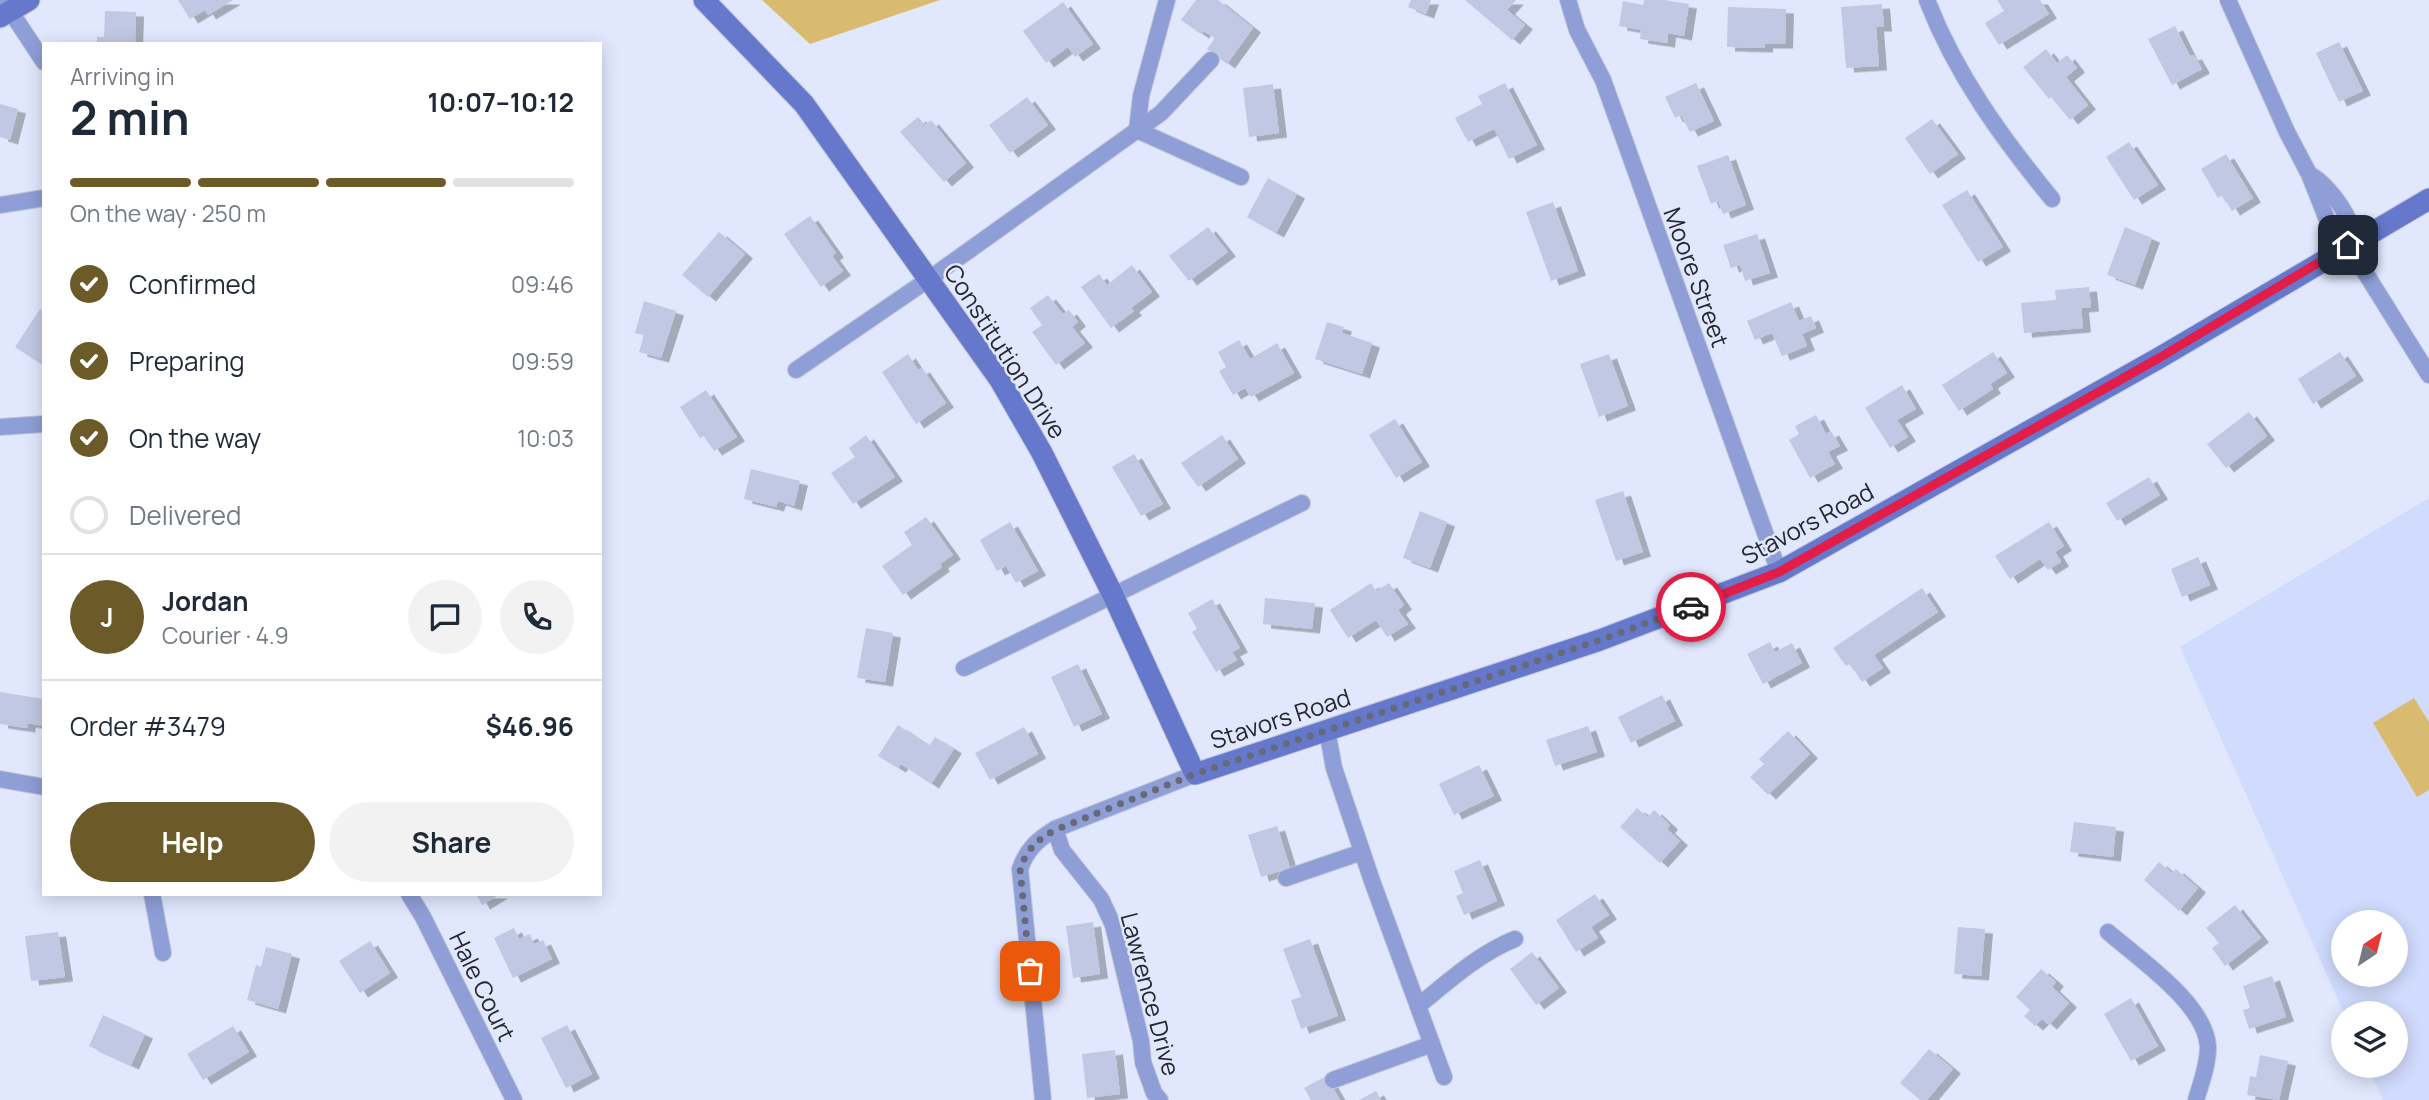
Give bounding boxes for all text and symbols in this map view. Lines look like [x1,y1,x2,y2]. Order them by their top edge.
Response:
text: Arriving in [70,60,175,92]
text: 10:07–10:12 [428,84,574,120]
text: 2 min [70,86,190,149]
text: On the way · 250 m [70,197,266,229]
street label: Moore Street [1656,203,1738,351]
pin [2318,215,2378,275]
icon: home [2329,226,2367,264]
street label: Constitution Drive [937,257,1075,445]
icon: check [70,265,108,303]
text: Confirmed [129,266,256,302]
text: 09:46 [511,268,574,300]
icon: check [70,342,108,380]
text: Preparing [129,343,245,379]
text: 09:59 [511,345,574,377]
icon: check [70,419,108,457]
text: On the way [129,420,261,456]
text: 10:03 [517,422,574,454]
street label: Stavors Road [1735,474,1879,572]
text: Delivered [129,497,241,533]
courier [1656,572,1726,642]
button: chat [408,580,482,654]
button: phone [500,580,574,654]
text: Jordan [162,583,248,619]
icon: car [1672,588,1710,626]
text: J [100,599,114,635]
text: Courier · 4.9 [162,619,289,651]
street label: Stavors Road [1206,680,1354,756]
text: Order #3479 [70,708,226,744]
text: $46.96 [485,708,574,744]
button: Help [70,802,315,882]
button: Share [329,802,574,882]
street label: Lawrence Drive [1113,909,1189,1079]
north arrow [2331,910,2408,987]
map controls [2331,910,2408,1078]
street label: Hale Court [442,926,524,1046]
pin [1000,941,1060,1001]
icon: bag [1011,952,1049,990]
button: layers [2331,1001,2408,1078]

